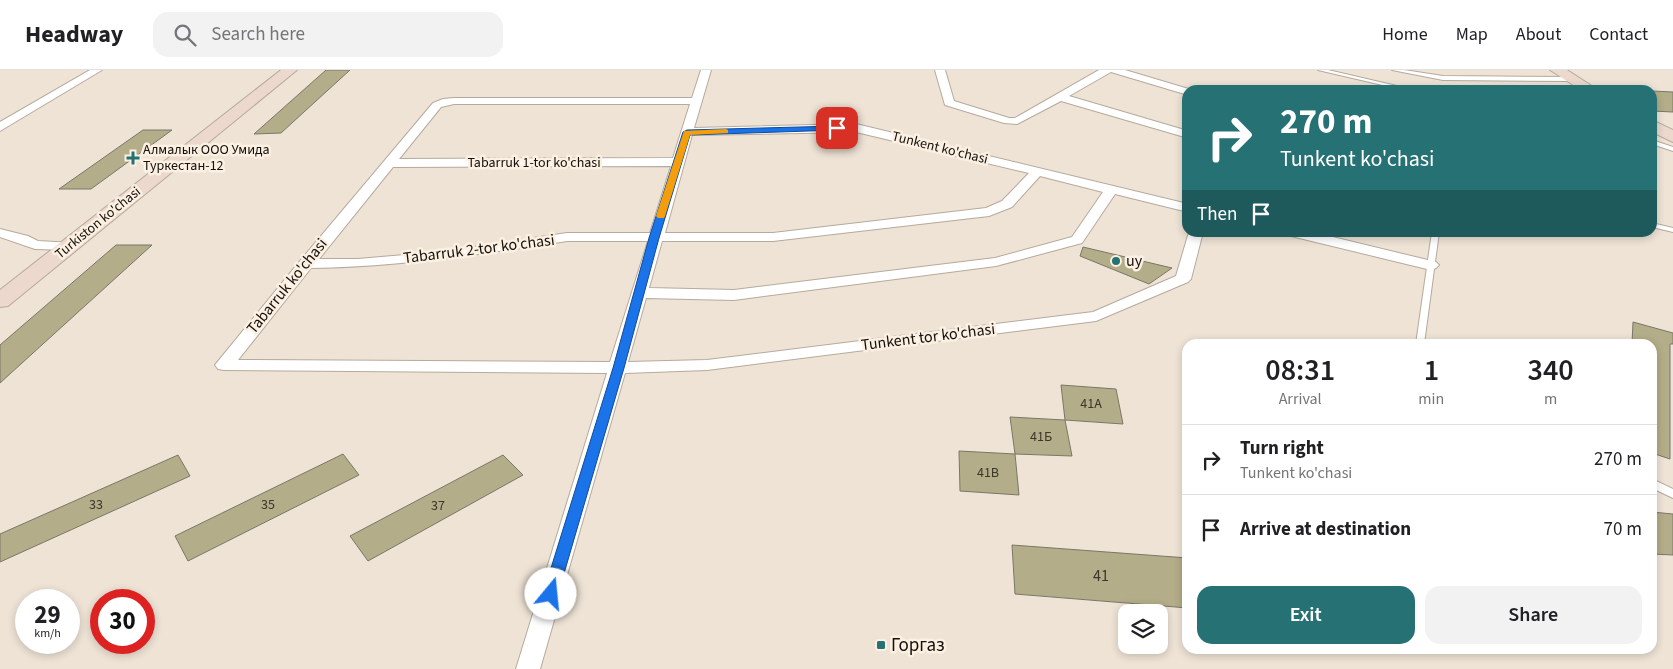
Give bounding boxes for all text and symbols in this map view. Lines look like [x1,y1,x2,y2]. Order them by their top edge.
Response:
search box [153,12,503,57]
text: Headway [25,17,123,52]
icon: search [171,21,199,49]
text: Search here [211,21,305,48]
text: Home [1382,22,1428,47]
text: Map [1456,22,1488,47]
text: About [1516,22,1561,47]
text: Contact [1589,22,1648,47]
text: 270 m [1280,97,1372,147]
icon: right [1197,105,1262,170]
pin [816,107,858,149]
icon: arrive [823,114,851,142]
street label: Tunkent ko'chasi [890,126,990,170]
place label: Алмалык ООО Умида Туркестан-12 [143,140,270,176]
text: Tunkent ko'chasi [1280,143,1434,175]
marker: Алмалык ООО Умида Туркестан-12 [127,152,139,164]
street label: Tabarruk 1-tor ko'chasi [467,153,601,173]
street label: Turkiston ko'chasi [51,182,145,264]
icon: arrive [1247,200,1275,228]
text: Then [1197,201,1237,228]
street label: Tabarruk 2-tor ko'chasi [402,229,556,269]
street label: Tabarruk ko'chasi [242,234,332,338]
place label: uy [1126,250,1143,272]
marker: uy [1110,255,1122,267]
street label: Tunkent tor ko'chasi [860,318,996,356]
text: 08:31 [1265,349,1335,392]
text: 1 [1424,349,1439,392]
text: 340 [1528,349,1574,392]
text: Arrival [1279,388,1322,410]
text: min [1418,388,1444,410]
text: m [1544,388,1557,410]
house number: 41А [1080,394,1102,414]
house number: 41Б [1030,427,1052,447]
text: Turn right [1240,435,1324,462]
icon: right [1197,446,1225,474]
text: 270 m [1594,446,1642,473]
text: Tunkent ko'chasi [1240,462,1352,484]
house number: 41В [977,463,999,483]
house number: 33 [89,495,103,515]
house number: 35 [261,495,275,515]
house number: 37 [431,496,445,516]
icon: arrive [1197,516,1225,544]
text: Arrive at destination [1240,516,1411,543]
text: 70 m [1604,516,1642,543]
house number: 41 [1093,565,1109,587]
position arrow [524,567,576,619]
button: Exit [1197,586,1415,644]
button: Share [1425,586,1642,644]
speed limit sign: 30 [90,589,155,654]
text: 29 [34,597,61,633]
map controls [1118,604,1168,654]
button: layers [1118,604,1168,654]
text: km/h [34,625,61,642]
place label: Горгаз [891,632,945,659]
marker: Горгаз [875,639,887,651]

